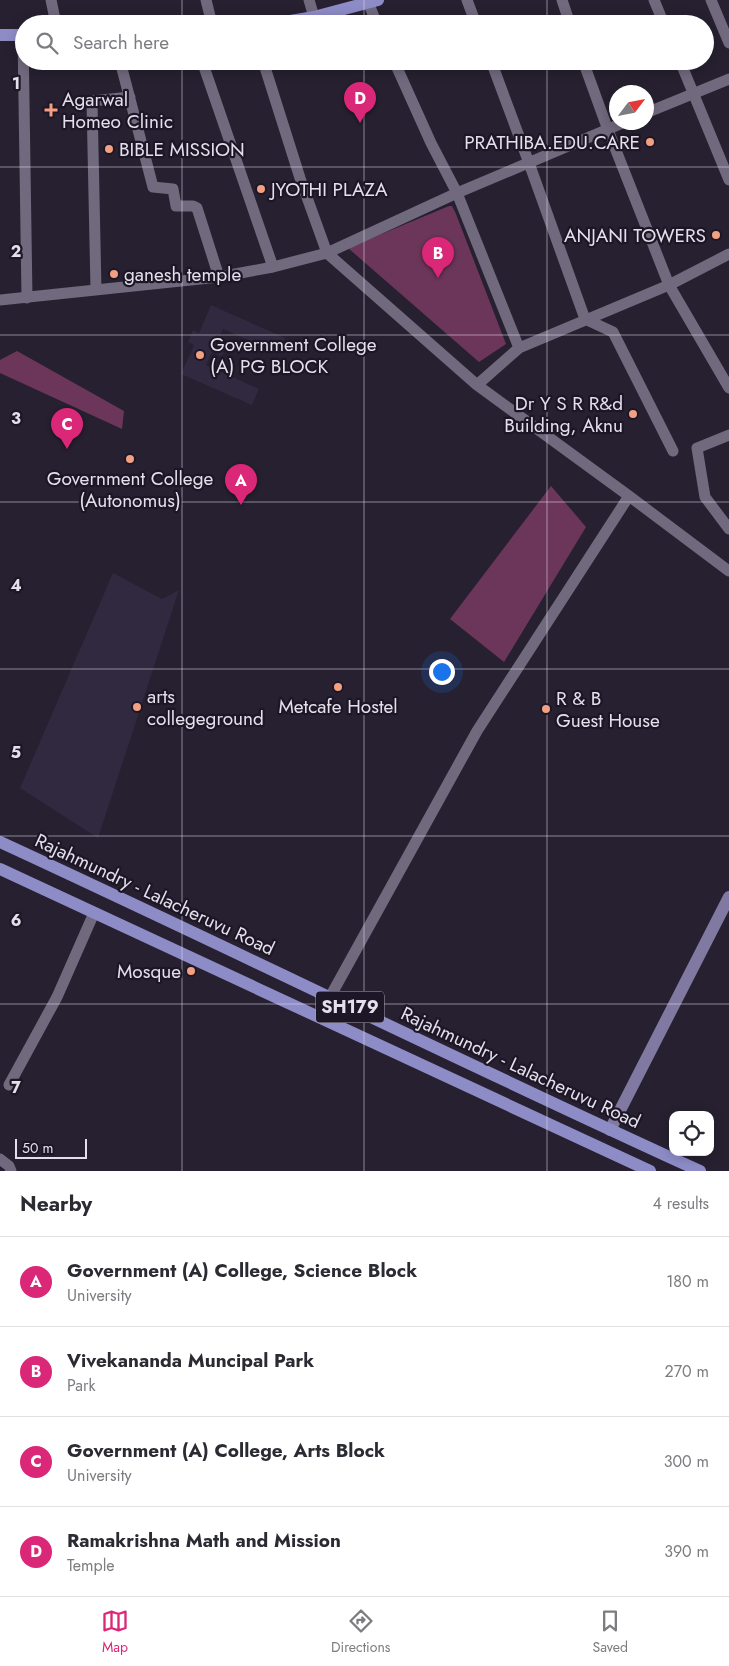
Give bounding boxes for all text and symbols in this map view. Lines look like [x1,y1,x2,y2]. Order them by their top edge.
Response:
search box [15,15,714,70]
icon: search [33,29,61,57]
text: Search here [73,29,169,56]
text: 1 [12,72,20,95]
pin: D [344,82,376,123]
north arrow [609,85,654,130]
place label: Agarwal Homeo Clinic [62,86,173,135]
marker: Agarwal Homeo Clinic [44,103,58,117]
place label: PRATHIBA.EDU.CARE [464,129,640,156]
place label: BIBLE MISSION [119,136,245,163]
marker: PRATHIBA.EDU.CARE [644,136,656,148]
marker: BIBLE MISSION [103,143,115,155]
place label: JYOTHI PLAZA [268,176,388,203]
marker: JYOTHI PLAZA [255,183,267,195]
place label: ANJANI TOWERS [564,222,706,249]
marker: ANJANI TOWERS [710,229,722,241]
pin: B [422,237,454,278]
text: 2 [11,240,21,263]
place label: ganesh temple [124,261,241,288]
marker: ganesh temple [108,268,120,280]
place label: Government College (A) PG BLOCK [210,331,377,380]
marker: Government College (A) PG BLOCK [194,349,206,361]
place label: Dr Y S R R&d Building, Aknu [504,390,623,439]
text: 3 [11,407,21,430]
pin: C [51,408,83,449]
marker: Dr Y S R R&d Building, Aknu [627,408,639,420]
marker: Government College (Autonomus) [124,453,136,465]
pin: A [225,464,257,505]
place label: Government College (Autonomus) [47,465,213,514]
text: 4 [10,574,22,597]
your location [429,659,455,685]
marker: Metcafe Hostel [332,681,344,693]
place label: arts collegeground [147,683,264,732]
place label: R & B Guest House [556,685,660,734]
place label: Metcafe Hostel [278,693,398,720]
marker: arts collegeground [131,701,143,713]
marker: R & B Guest House [540,703,552,715]
text: 5 [11,741,21,764]
street label: Rajahmundry - Lalacheruvu Road [31,827,279,962]
text: 6 [11,909,21,932]
place label: Mosque [117,958,181,985]
marker: Mosque [185,965,197,977]
road number: SH179 [316,992,384,1022]
street label: Rajahmundry - Lalacheruvu Road [397,1000,645,1135]
text: 7 [11,1076,21,1099]
map controls [669,1111,714,1156]
button: locate [669,1111,714,1156]
scale bar [15,1136,88,1159]
text: 50 m [22,1138,53,1158]
text: Nearby [20,1189,92,1219]
text: 4 results [653,1192,709,1215]
text: Government (A) College, Science Block [67,1257,417,1284]
text: A [30,1270,42,1293]
text: 180 m [666,1270,709,1293]
text: University [67,1284,132,1307]
text: Vivekananda Muncipal Park [67,1347,314,1374]
text: B [31,1360,41,1383]
text: 270 m [665,1360,709,1383]
text: Park [67,1374,96,1397]
text: Government (A) College, Arts Block [67,1437,385,1464]
text: C [30,1450,42,1473]
text: 300 m [664,1450,709,1473]
text: University [67,1464,132,1487]
text: Ramakrishna Math and Mission [67,1527,341,1554]
text: D [30,1540,42,1563]
text: 390 m [664,1540,709,1563]
text: Temple [67,1554,115,1577]
tab: Map [101,1607,129,1657]
tab: Directions [331,1607,390,1657]
tab: Saved [592,1607,628,1657]

